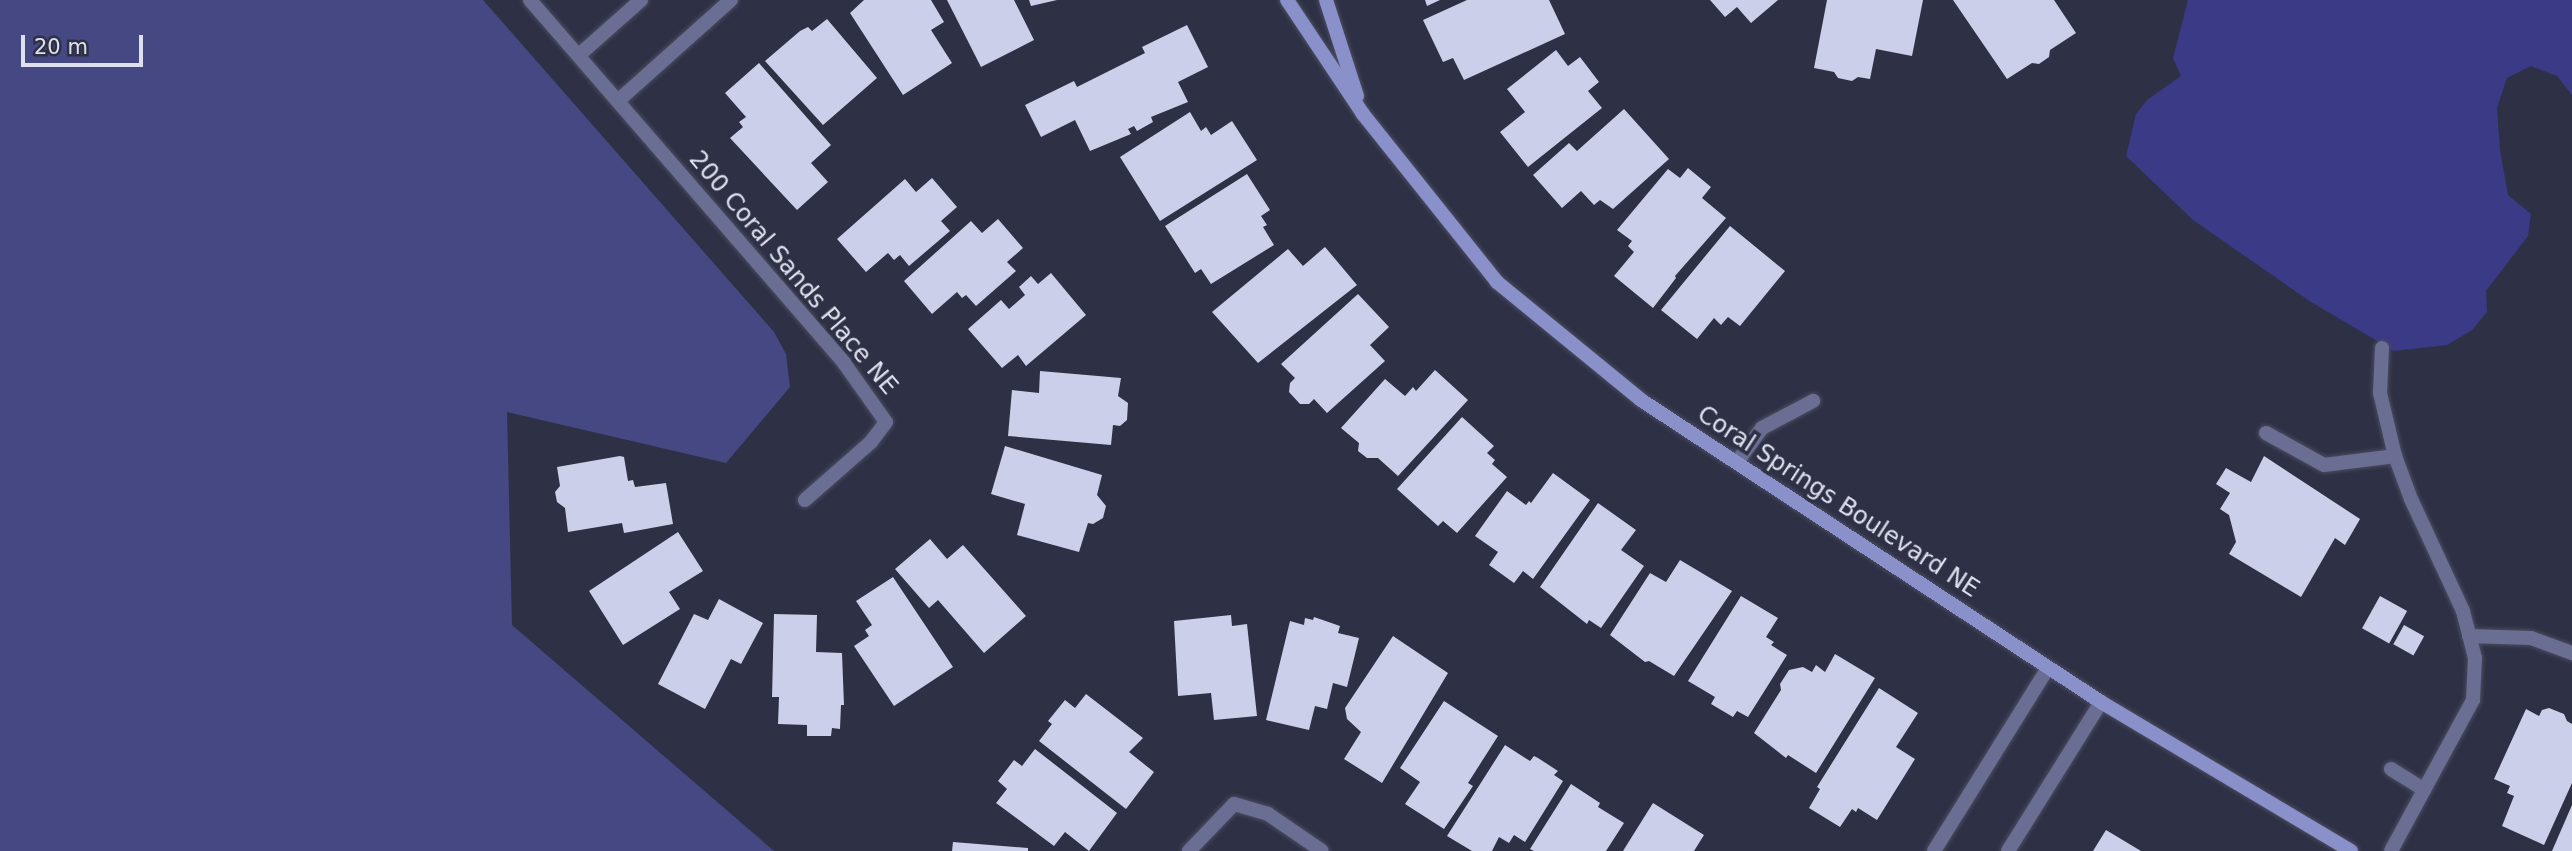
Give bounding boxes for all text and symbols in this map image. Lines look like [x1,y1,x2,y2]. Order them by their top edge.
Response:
scale bar [24,21,147,65]
text: 20 m [34,35,88,59]
street label: 200 Coral Sands Place NE [683,145,903,401]
street label: Coral Springs Boulevard NE [1692,400,1984,604]

